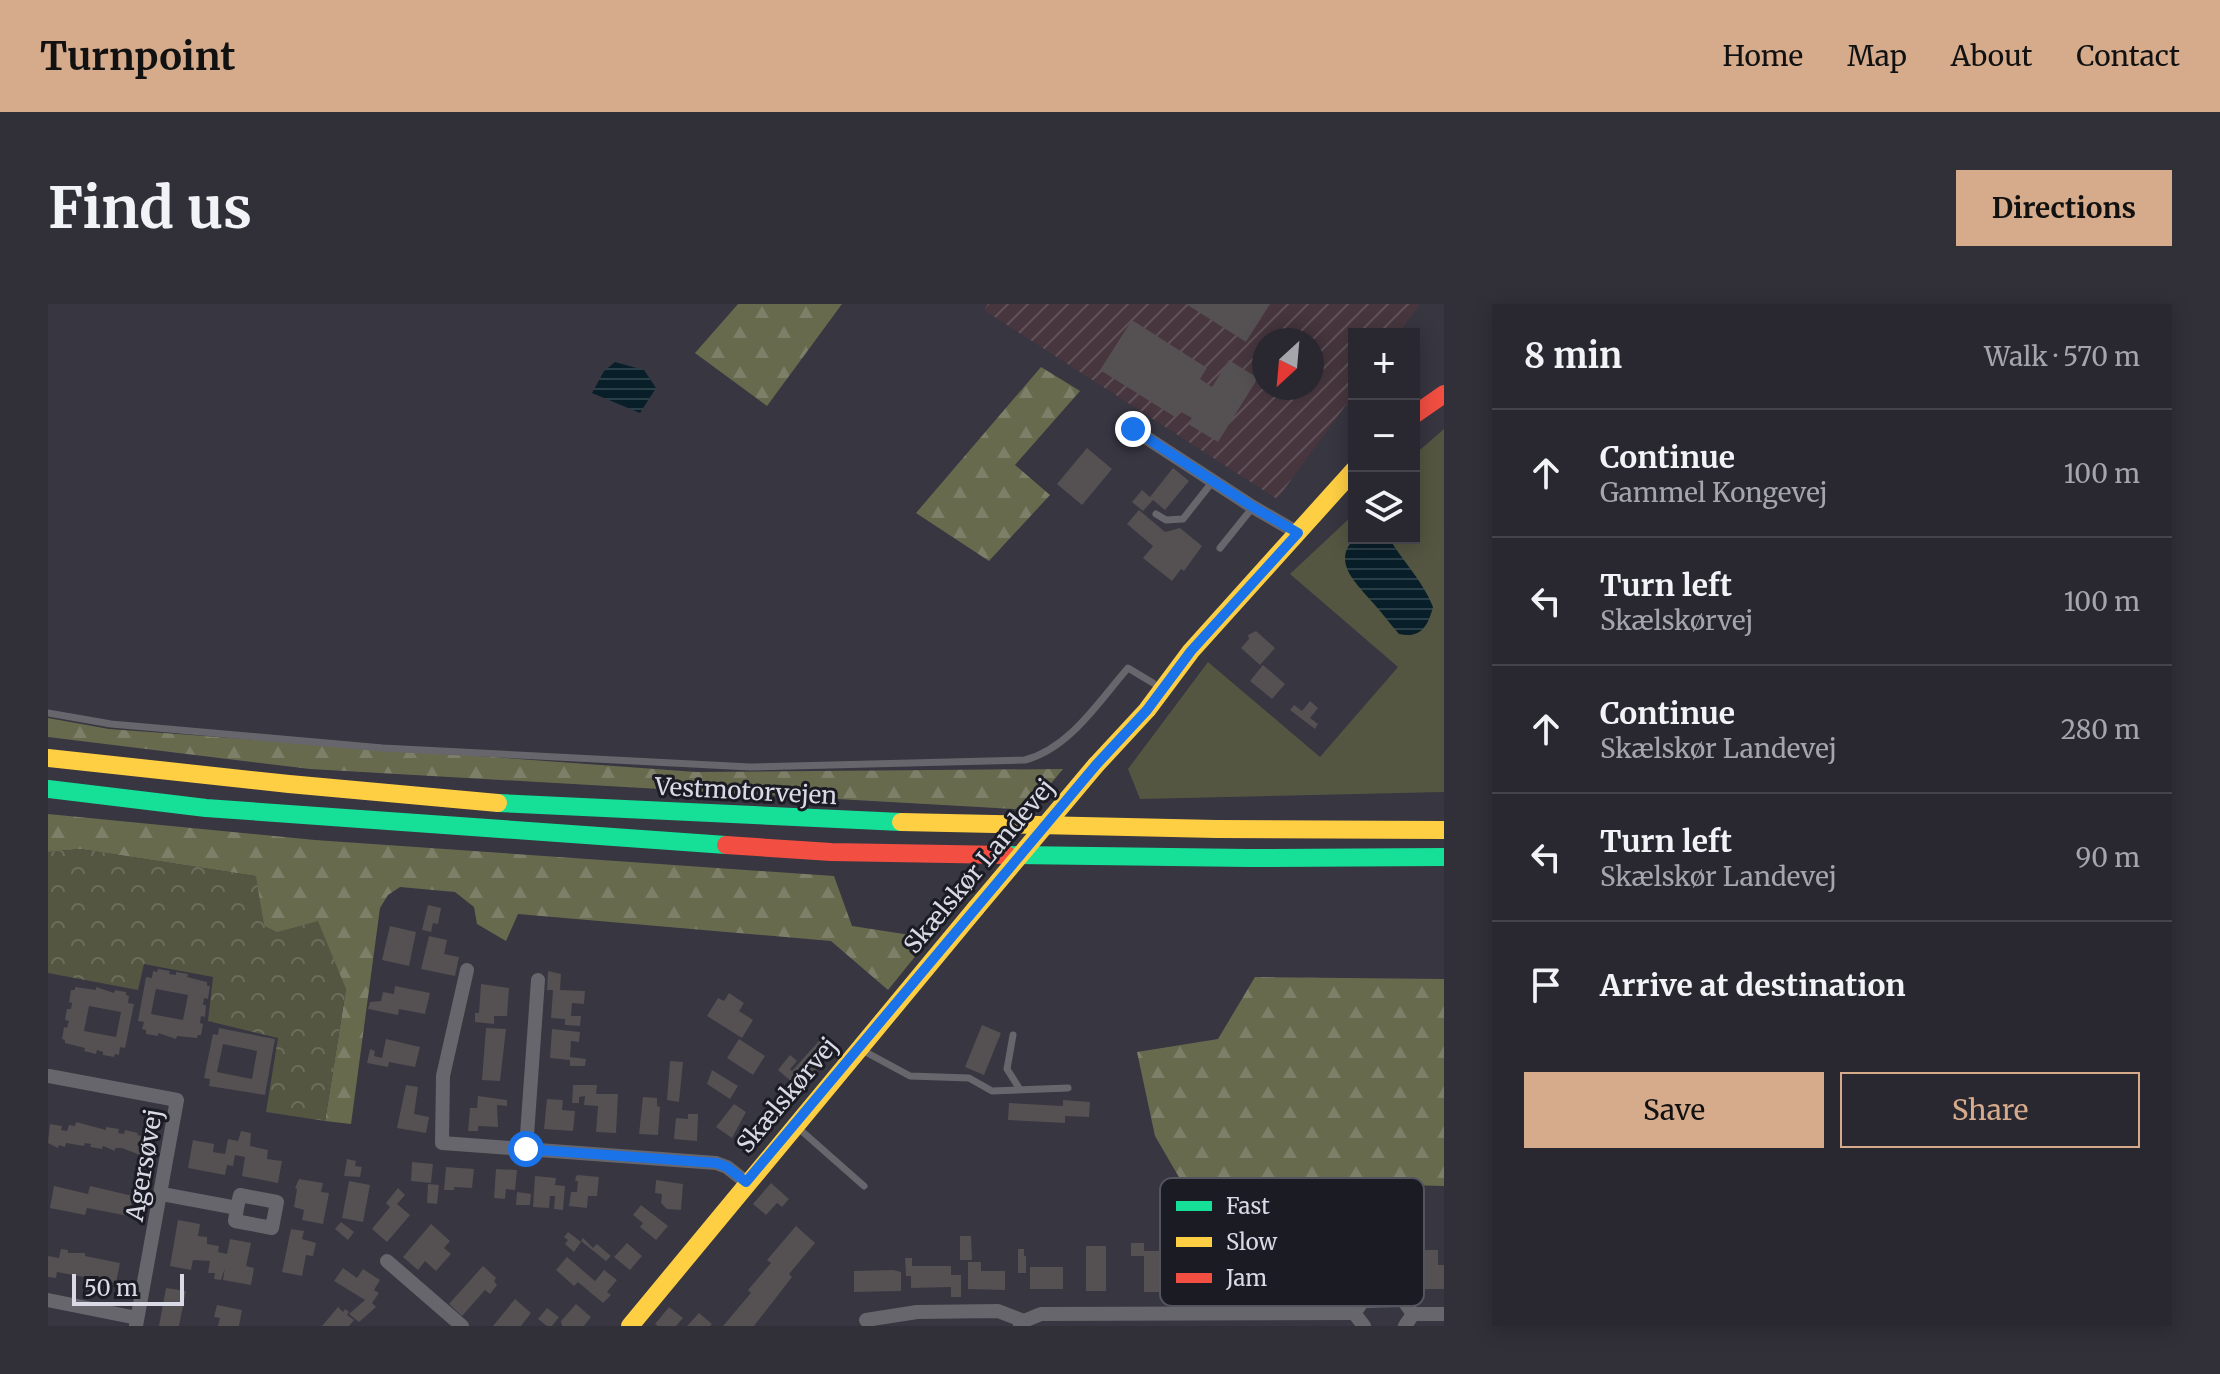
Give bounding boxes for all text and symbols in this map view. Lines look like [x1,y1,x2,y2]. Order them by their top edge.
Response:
text: Turnpoint [40,33,235,80]
text: Home [1722,38,1803,74]
text: Map [1847,38,1907,74]
text: About [1951,38,2032,74]
text: Contact [2076,38,2180,74]
button: Directions [1956,170,2172,246]
text: Find us [48,173,252,243]
north arrow [1252,328,1324,400]
map controls [1348,328,1420,544]
button: + [1348,328,1420,400]
text: 8 min [1524,335,1622,377]
text: Walk · 570 m [1984,340,2140,373]
button: − [1348,400,1420,472]
route end [1115,411,1151,447]
text: Continue [1600,438,1735,476]
icon: ahead [1524,451,1568,495]
text: 100 m [2064,457,2140,490]
button: layers [1348,472,1420,544]
text: Gammel Kongevej [1600,476,1828,509]
text: Turn left [1600,566,1732,604]
icon: left [1524,579,1568,623]
text: 100 m [2064,585,2140,618]
text: Skælskørvej [1600,604,1754,637]
text: Continue [1600,694,1735,732]
icon: ahead [1524,707,1568,751]
text: 280 m [2061,713,2140,746]
text: Skælskør Landevej [1600,732,1837,765]
street label: Vestmotorvejen [653,771,838,811]
street label: Skælskør Landevej [897,772,1061,960]
text: Turn left [1600,822,1732,860]
icon: left [1524,835,1568,879]
text: 90 m [2076,841,2140,874]
text: Skælskør Landevej [1600,860,1837,893]
icon: arrive [1524,963,1568,1007]
text: Arrive at destination [1600,966,1906,1004]
street label: Skælskørvej [730,1031,844,1159]
button: Save [1524,1072,1824,1148]
button: Share [1840,1072,2140,1148]
street label: Agersøvej [119,1107,169,1224]
route start [508,1131,544,1167]
legend [1160,1178,1424,1306]
text: Fast [1226,1192,1270,1220]
text: Slow [1226,1228,1277,1256]
text: Jam [1225,1264,1267,1292]
scale bar [72,1270,184,1306]
text: 50 m [84,1274,138,1302]

